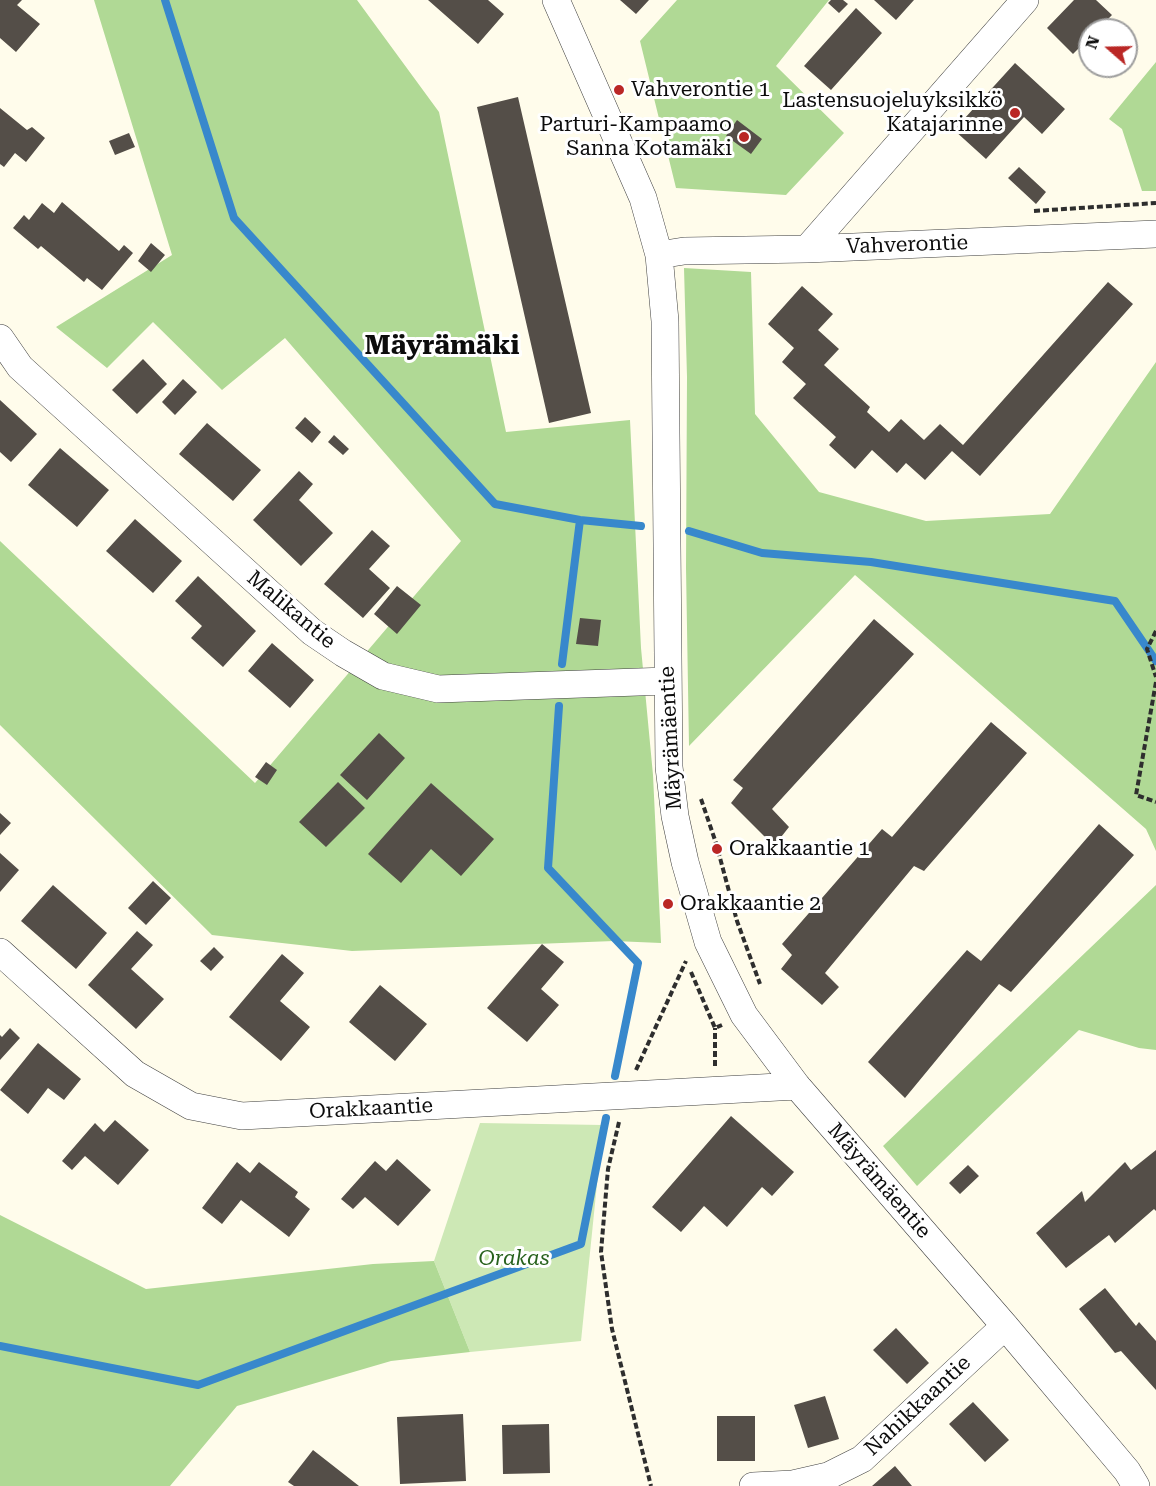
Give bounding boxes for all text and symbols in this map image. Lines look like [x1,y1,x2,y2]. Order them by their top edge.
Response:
north arrow [1078,18,1138,78]
text: N [1081,33,1104,51]
place label: Vahverontie 1 [631,77,770,103]
marker: Vahverontie 1 [612,83,626,97]
place label: Lastensuojeluyksikkö Katajarinne [782,88,1003,138]
marker: Lastensuojeluyksikkö Katajarinne [1008,106,1022,120]
place label: Parturi-Kampaamo Sanna Kotamäki [540,112,732,162]
marker: Parturi-Kampaamo Sanna Kotamäki [737,130,751,144]
street label: Vahverontie [845,230,969,260]
district label: Mäyrämäki [365,330,519,362]
street label: Malikantie [242,566,340,654]
street label: Mäyrämäentie [655,665,687,811]
place label: Orakkaantie 1 [729,836,870,862]
marker: Orakkaantie 1 [710,842,724,856]
place label: Orakkaantie 2 [680,891,821,917]
marker: Orakkaantie 2 [661,897,675,911]
street label: Orakkaantie [308,1093,434,1125]
street label: Mäyrämäentie [822,1118,936,1244]
park label: Orakas [478,1246,550,1272]
street label: Nahikkaantie [860,1351,976,1461]

